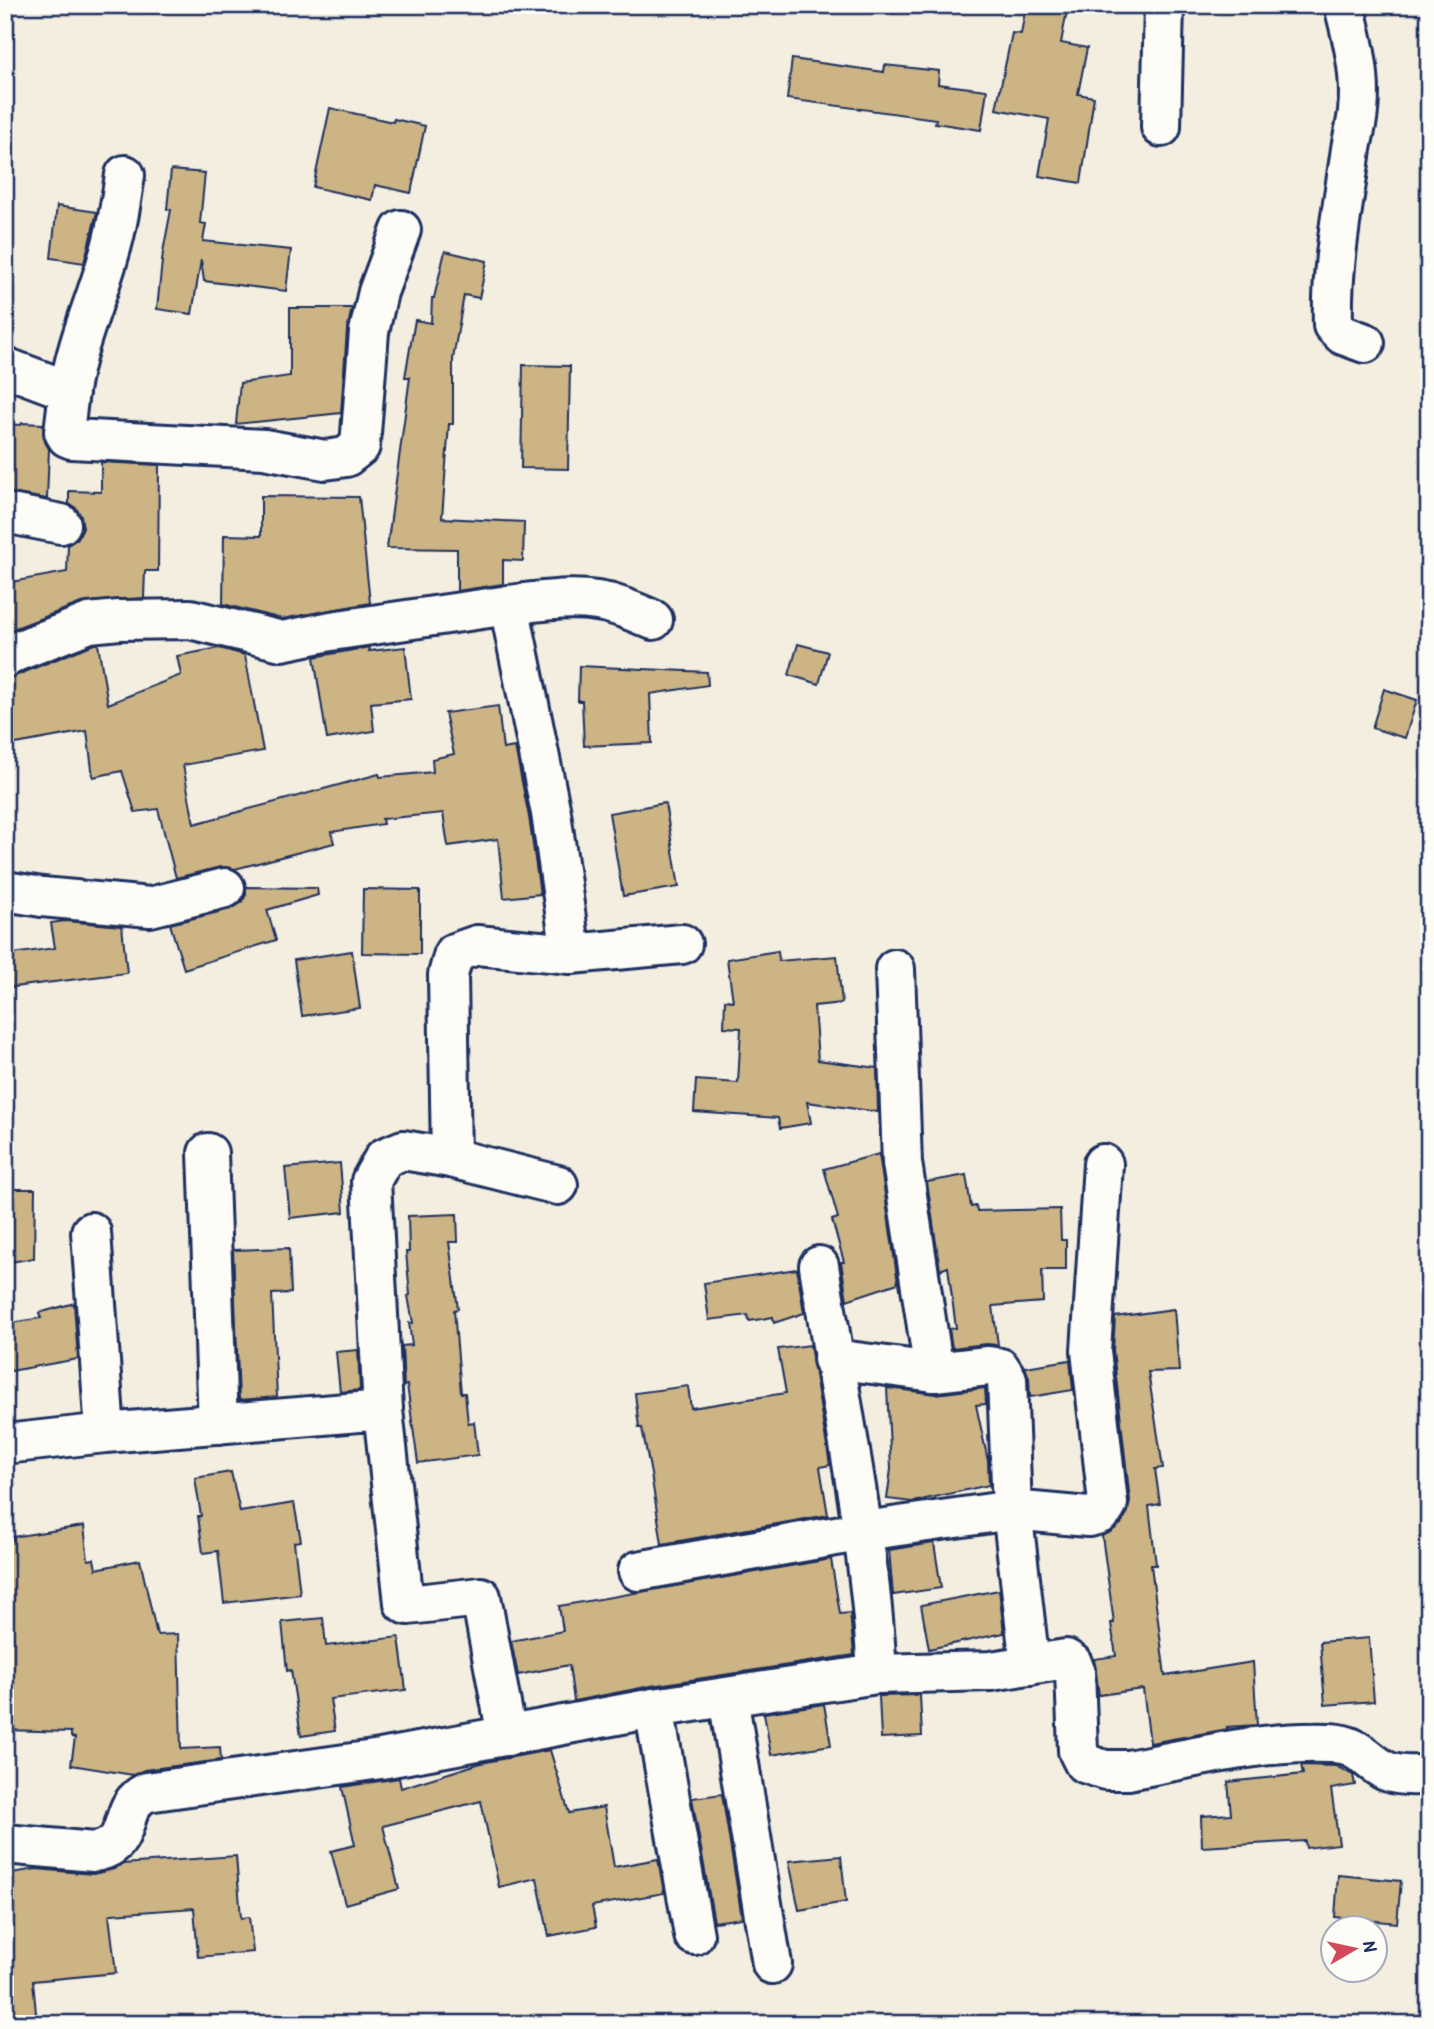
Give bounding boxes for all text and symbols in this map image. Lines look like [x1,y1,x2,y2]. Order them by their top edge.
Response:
north arrow [1318,1913,1388,1983]
text: N [1357,1939,1384,1953]

